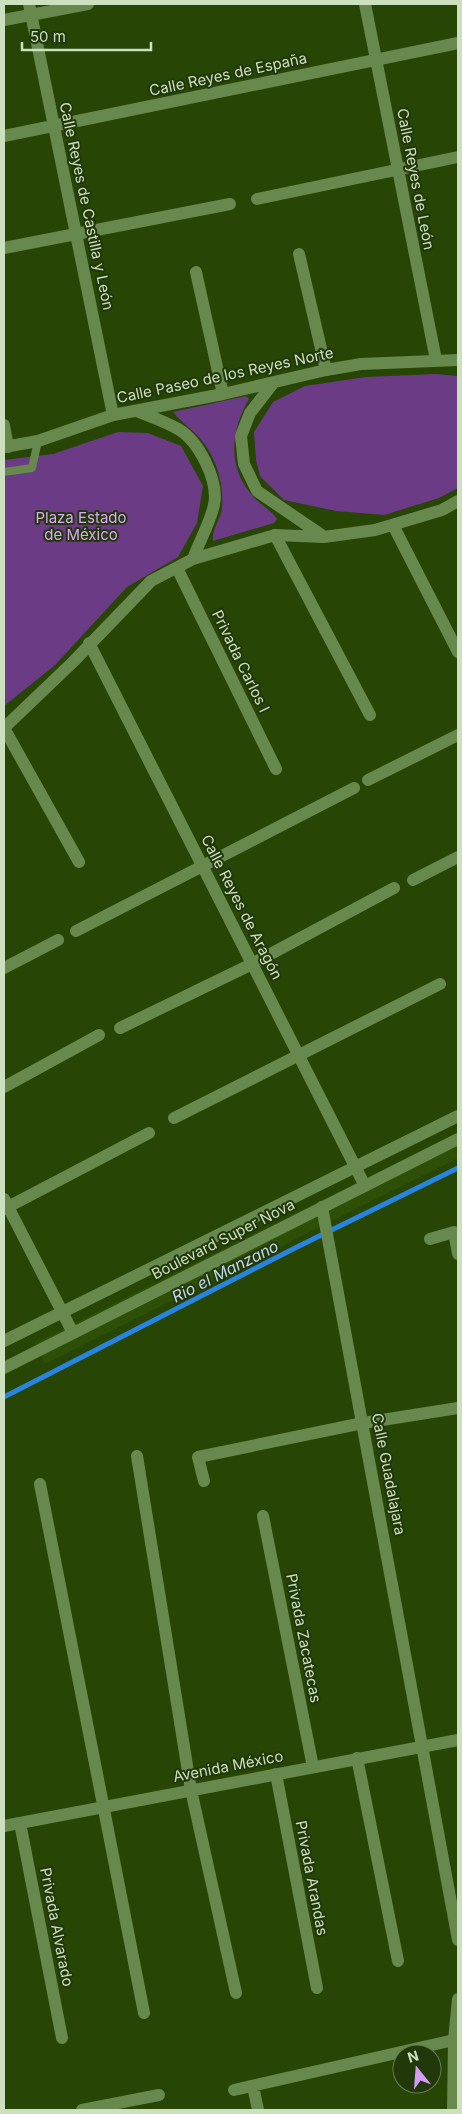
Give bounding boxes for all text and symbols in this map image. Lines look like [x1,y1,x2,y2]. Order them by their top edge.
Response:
scale bar [22,20,151,52]
text: 50 m [30,27,66,46]
street label: Calle Reyes de España [147,48,309,100]
street label: Calle Reyes de Castilla y León [56,100,118,312]
street label: Calle Reyes de León [393,107,439,251]
street label: Calle Paseo de los Reyes Norte [115,343,335,407]
park label: Plaza Estado de México [35,508,127,544]
street label: Privada Carlos I [208,607,274,715]
street label: Calle Reyes de Aragón [197,831,287,983]
street label: Boulevard Super Nova [148,1195,298,1283]
water label: Rio el Manzano [168,1236,282,1306]
street label: Calle Guadalajara [368,1411,410,1537]
street label: Privada Zacatecas [282,1572,326,1704]
street label: Avenida México [171,1746,285,1786]
street label: Privada Arandas [292,1819,332,1937]
street label: Privada Alvarado [36,1866,78,1988]
north arrow [392,2044,442,2094]
text: N [405,2046,421,2066]

